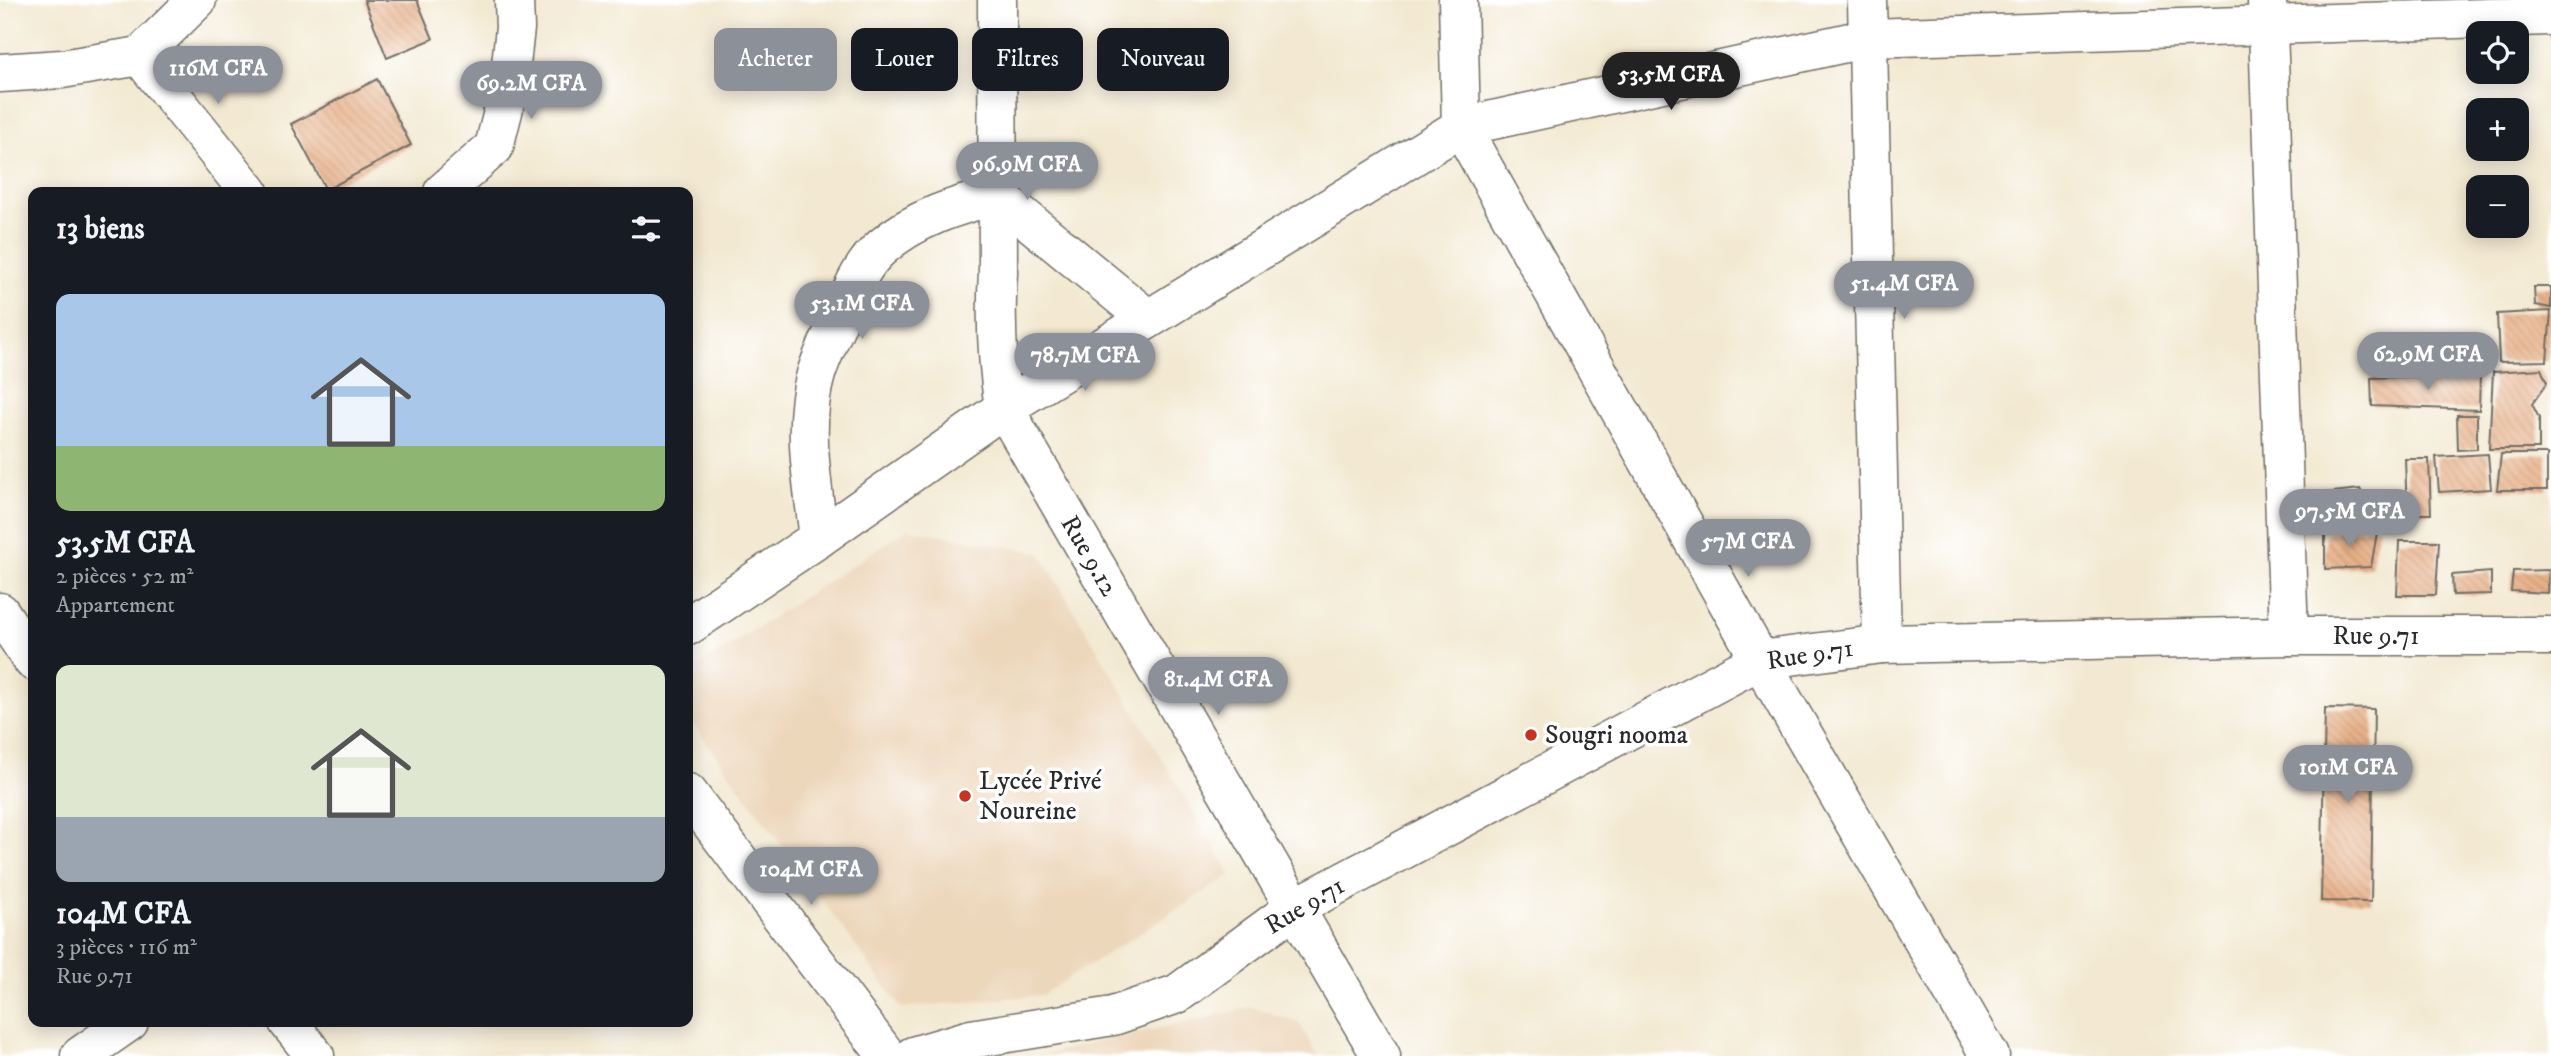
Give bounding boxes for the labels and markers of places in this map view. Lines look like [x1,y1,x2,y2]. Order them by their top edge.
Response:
pin: 116M CFA [146,46,290,106]
pin: 53.5M CFA [1591,52,1751,112]
pin: 69.2M CFA [451,61,611,121]
pin: 96.9M CFA [947,142,1107,202]
pin: 51.4M CFA [1824,262,1984,321]
pin: 53.1M CFA [782,282,942,341]
pin: 62.9M CFA [2348,332,2508,392]
pin: 78.7M CFA [1005,334,1165,393]
pin: 97.5M CFA [2270,490,2430,549]
pin: 57M CFA [1683,520,1813,579]
pin: 81.4M CFA [1138,658,1298,717]
place label: Sougri nooma [1545,719,1688,752]
marker: Sougri nooma [1523,727,1539,743]
pin: 101M CFA [2276,746,2420,805]
place label: Lycée Privé Noureine [979,765,1102,828]
marker: Lycée Privé Noureine [957,788,973,804]
pin: 104M CFA [739,848,883,907]

